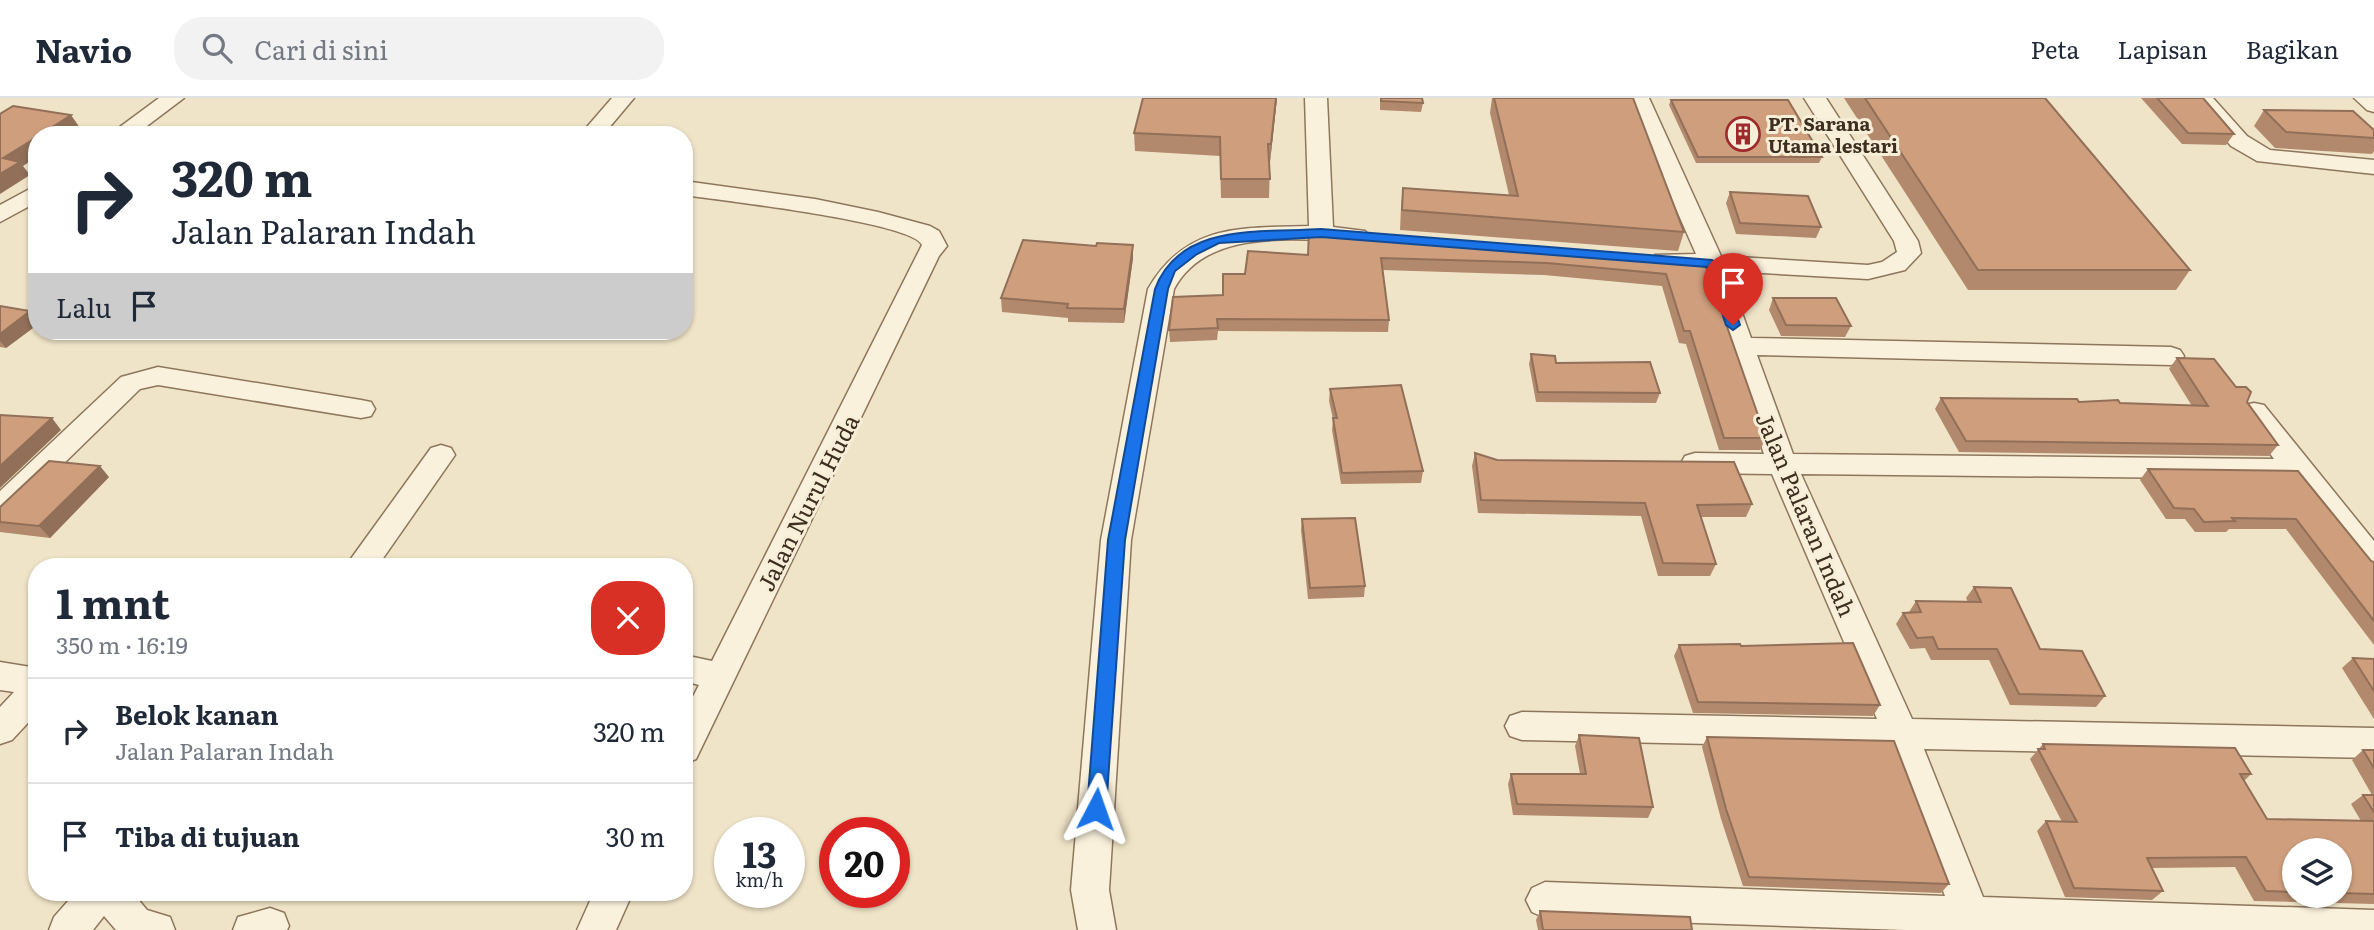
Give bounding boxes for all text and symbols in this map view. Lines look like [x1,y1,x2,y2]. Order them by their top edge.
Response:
search box [174,17,664,80]
text: Navio [35,24,132,73]
icon: search [198,29,236,67]
text: Cari di sini [254,29,388,68]
text: Peta [2030,31,2079,66]
text: Lapisan [2117,31,2208,66]
text: Bagikan [2246,31,2339,66]
place label: PT. Sarana Utama lestari [1768,109,1898,159]
building icon: PT. Sarana Utama lestari [1724,115,1762,153]
text: 320 m [171,139,313,212]
icon: right [56,154,147,245]
text: Jalan Palaran Indah [171,206,476,254]
pin [1703,253,1763,325]
icon: arrive [1714,264,1752,302]
text: Lalu [56,287,111,326]
icon: arrive [125,287,163,325]
street label: Jalan Palaran Indah [1749,406,1865,622]
street label: Jalan Nurul Huda [748,407,867,596]
text: 1 mnt [56,570,170,632]
button: close [591,581,665,655]
text: 350 m · 16:19 [56,627,188,661]
text: Belok kanan [115,694,279,733]
text: 320 m [593,711,665,750]
icon: right [56,712,94,750]
text: Jalan Palaran Indah [115,733,334,767]
position arrow [1059,772,1133,846]
text: Tiba di tujuan [115,816,300,855]
text: 30 m [605,816,665,855]
icon: arrive [56,817,94,855]
speed limit sign: 20 [819,817,910,908]
text: 13 [742,827,777,879]
map controls [2282,838,2352,908]
button: layers [2282,838,2352,908]
text: km/h [736,866,783,893]

